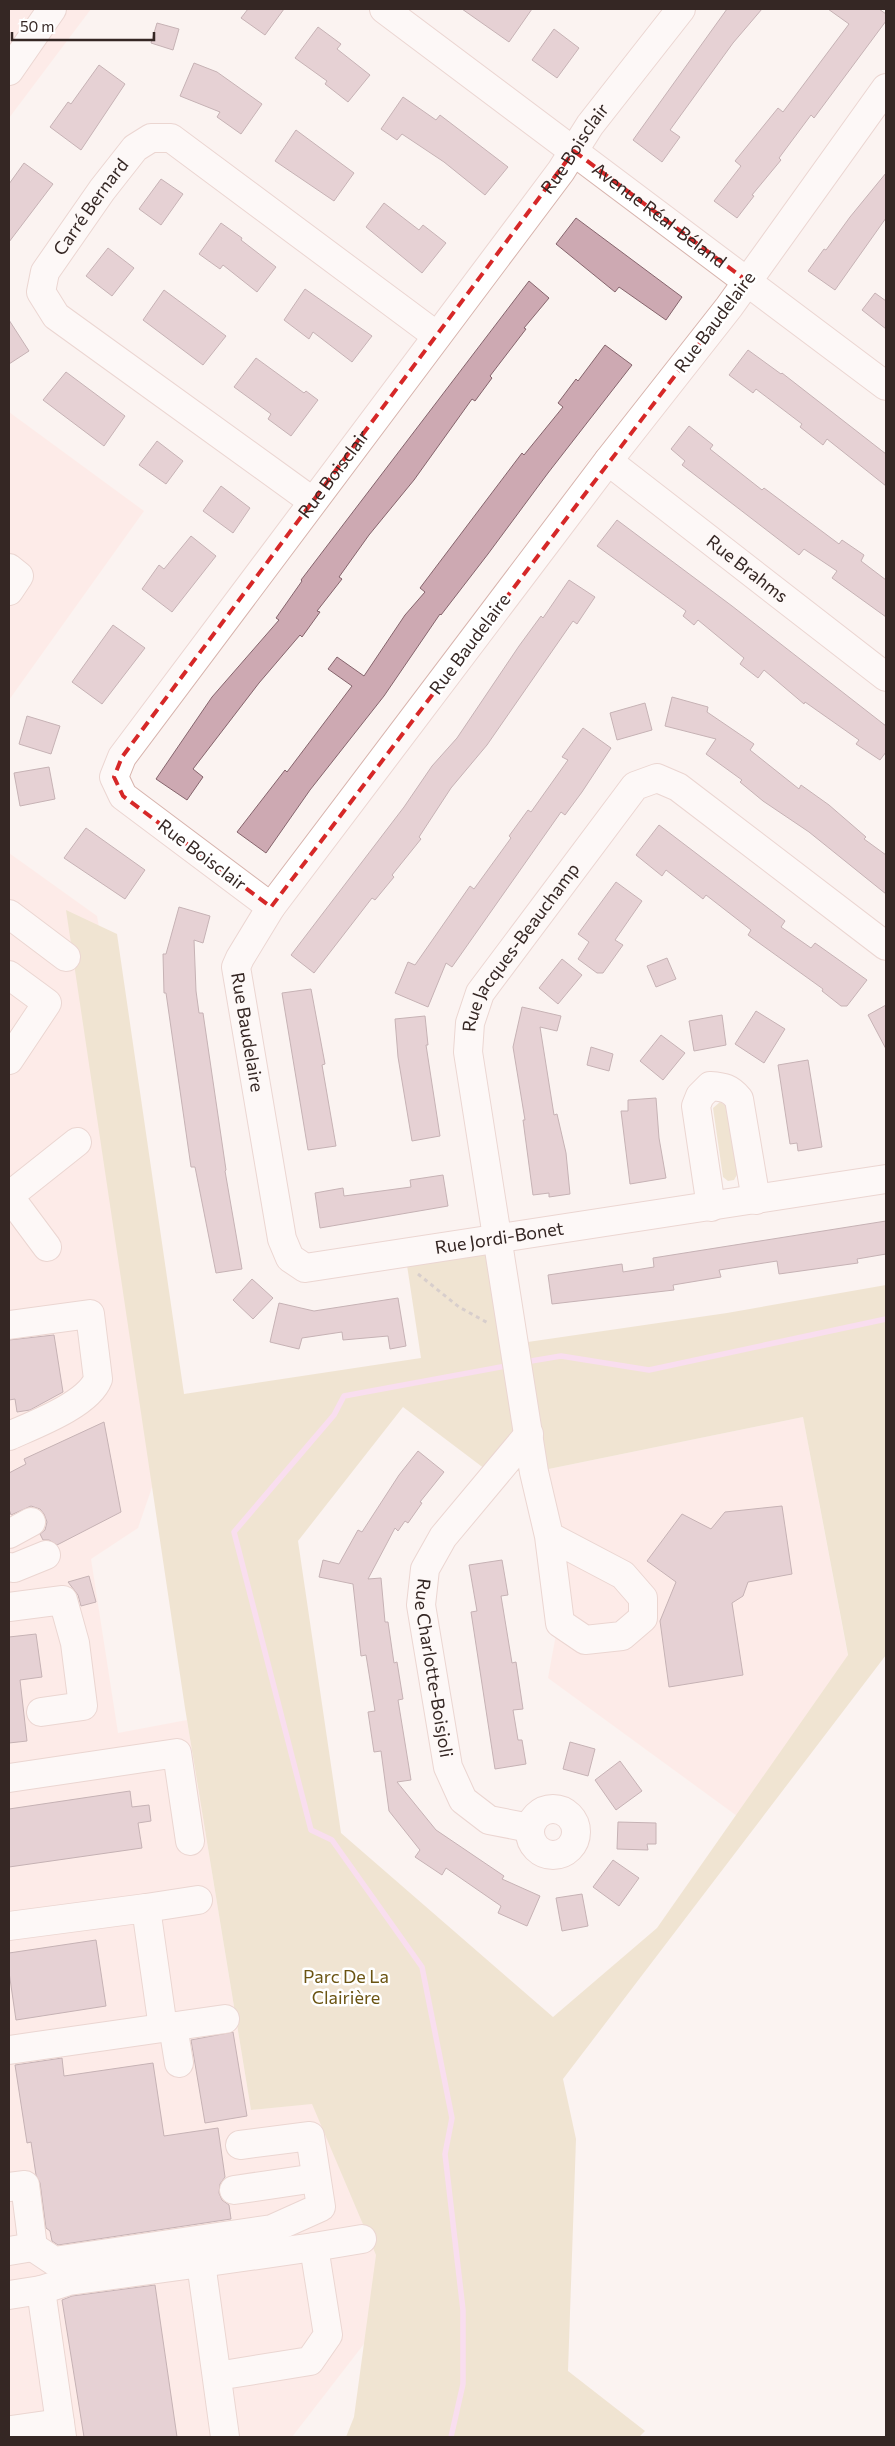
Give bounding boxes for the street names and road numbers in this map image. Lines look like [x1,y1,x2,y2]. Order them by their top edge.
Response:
street label: Rue Boisclair [536,98,613,198]
street label: Carré Bernard [48,154,133,259]
street label: Avenue Réal-Béland [588,157,731,272]
street label: Rue Baudelaire [669,266,759,376]
street label: Rue Boisclair [293,425,373,522]
street label: Rue Brahms [702,530,793,607]
street label: Rue Baudelaire [424,588,514,698]
street label: Rue Boisclair [154,814,251,895]
street label: Rue Jacques-Beauchamp [457,858,584,1033]
street label: Rue Baudelaire [227,971,269,1094]
street label: Rue Jordi-Bonet [433,1217,565,1258]
street label: Rue Charlotte-Boisjoli [410,1577,458,1759]

